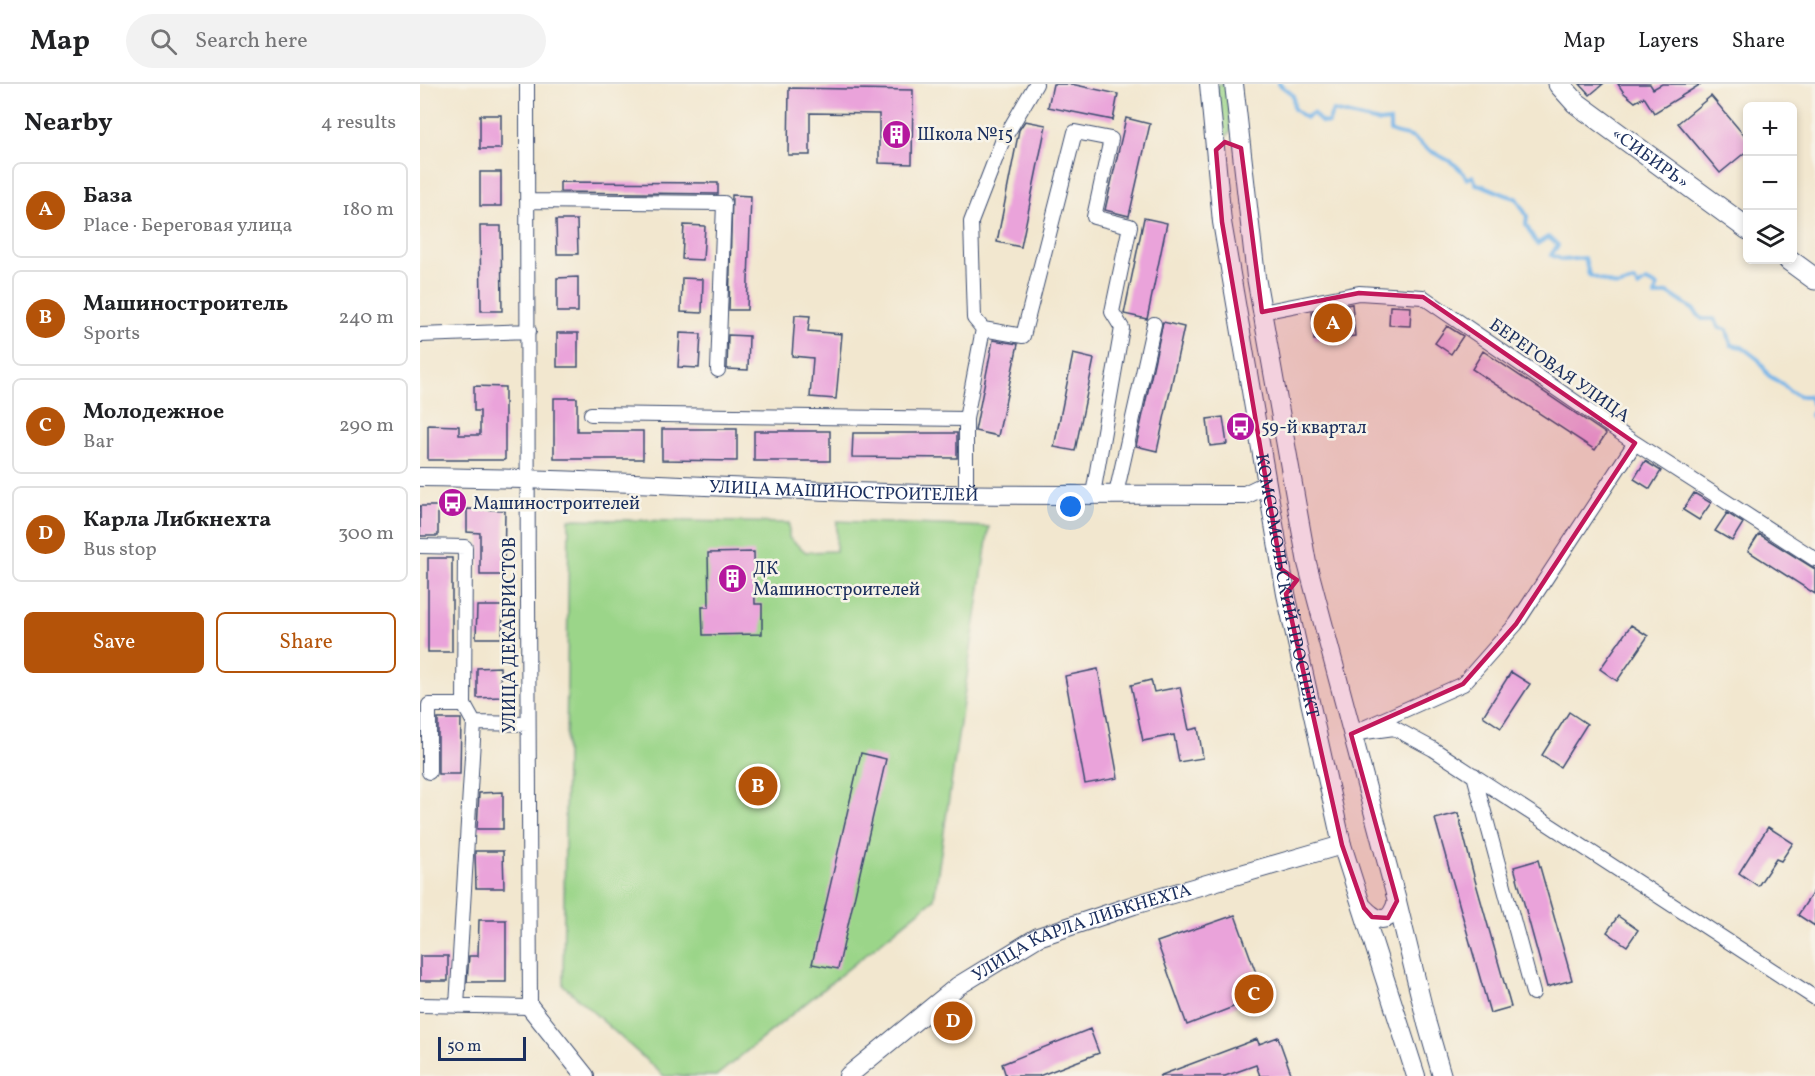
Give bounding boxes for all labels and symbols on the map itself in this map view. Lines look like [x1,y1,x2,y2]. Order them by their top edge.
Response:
building icon: Школа №15 [880,118,912,150]
street label: «СИБИРЬ» [1606,122,1693,196]
place label: Школа №15 [917,123,1013,148]
pin: A [1314,300,1352,346]
street label: БЕРЕГОВАЯ УЛИЦА [1484,313,1635,430]
bus stop icon: 59-й квартал [1224,411,1256,443]
place label: 59-й квартал [1261,416,1367,441]
street label: КОМСОМОЛЬСКИЙ ПРОСПЕКТ [1248,452,1324,721]
street label: УЛИЦА МАШИНОСТРОИТЕЛЕЙ [708,475,979,509]
bus stop icon: Машиностроителей [436,487,468,519]
place label: Машиностроителей [473,492,640,517]
your location [1056,492,1085,521]
street label: УЛИЦА ДЕКАБРИСТОВ [498,537,523,733]
place label: ДК Машиностроителей [753,557,920,603]
building icon: ДК Машиностроителей [716,562,748,594]
pin: B [738,764,778,808]
street label: УЛИЦА КАРЛА ЛИБКНЕХТА [968,878,1195,989]
pin: C [1234,972,1274,1016]
pin: D [934,998,972,1044]
scale bar [438,1034,526,1062]

